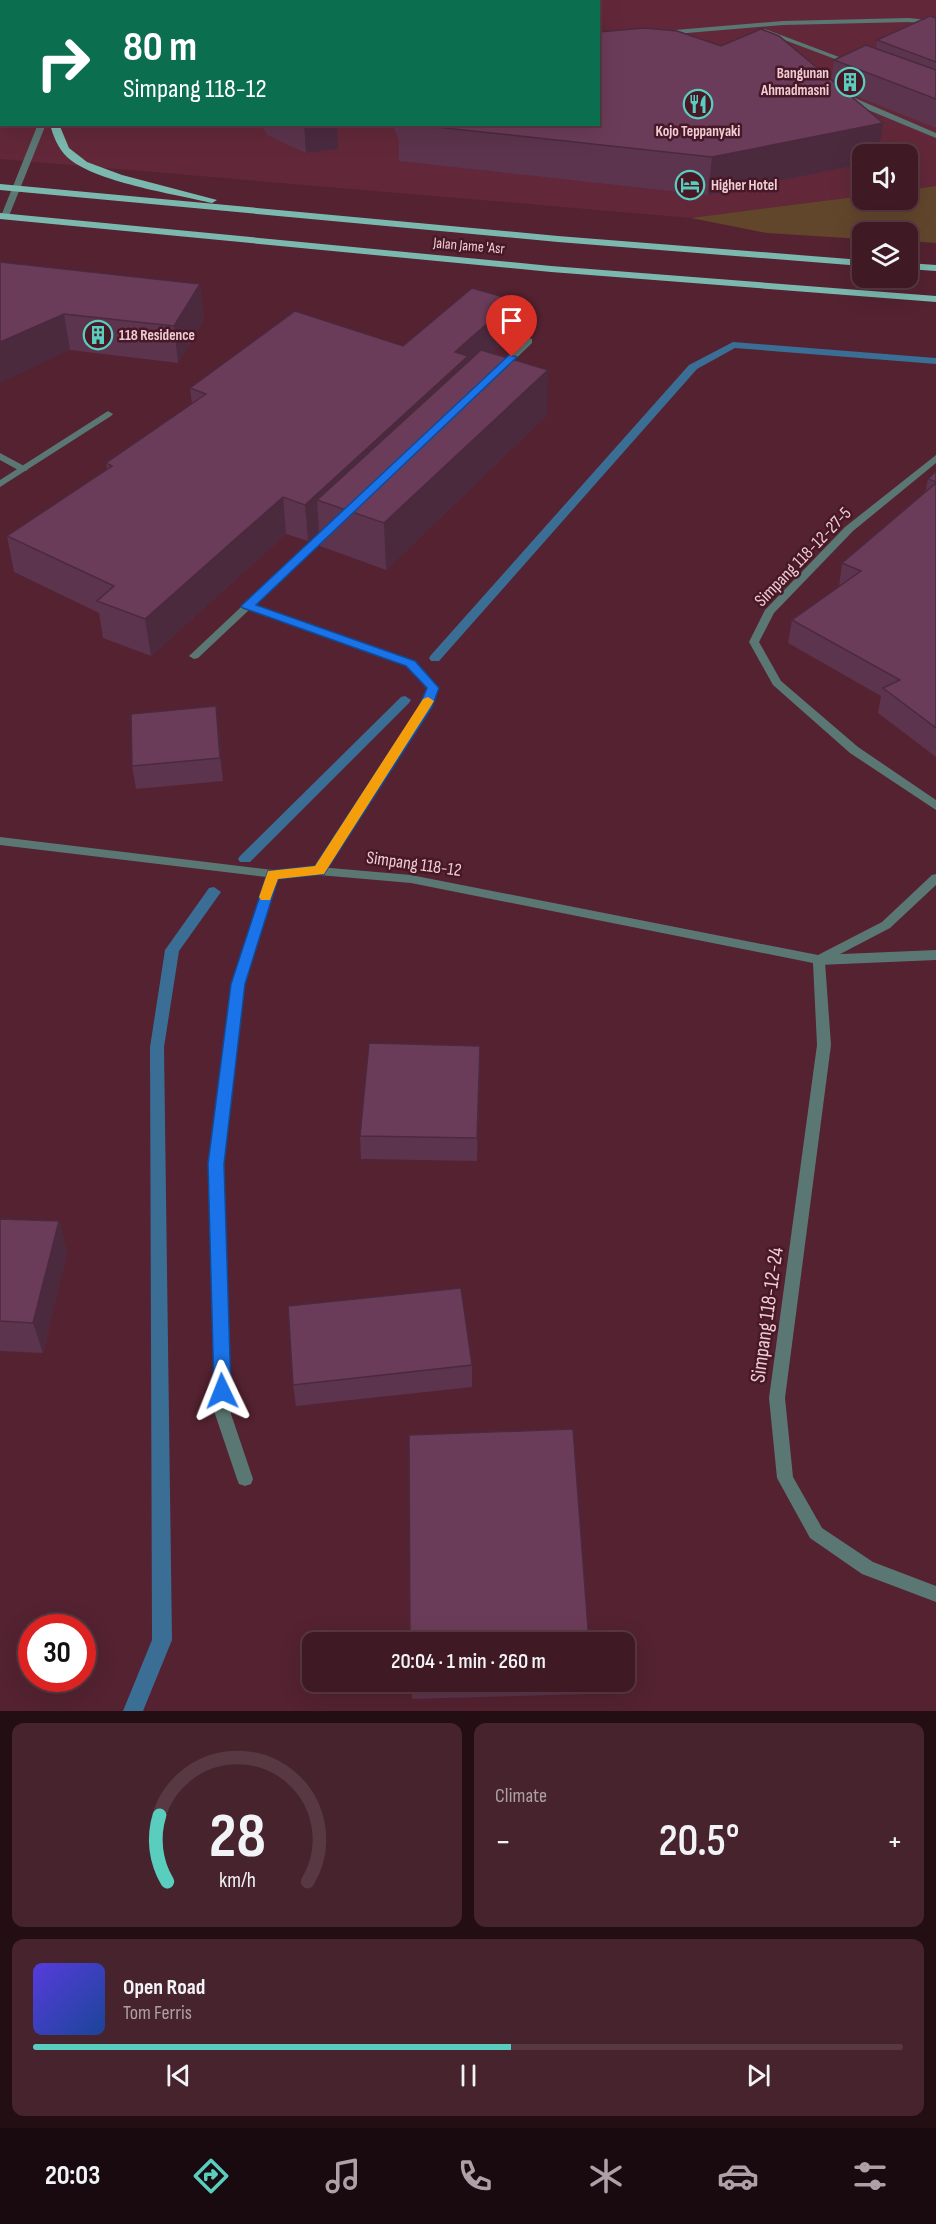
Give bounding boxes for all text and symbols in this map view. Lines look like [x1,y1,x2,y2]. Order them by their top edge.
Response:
text: 80 m [123,22,197,73]
icon: right [24,24,102,102]
place label: Bangunan Ahmadmasni [760,64,829,100]
building icon: Bangunan Ahmadmasni [834,66,866,98]
text: Simpang 118-12 [123,73,267,105]
restaurant icon: Kojo Teppanyaki [682,88,714,120]
place label: Kojo Teppanyaki [656,122,740,141]
map controls [852,144,918,288]
button: sound [852,144,918,210]
hotel icon: Higher Hotel [674,169,706,201]
place label: Higher Hotel [711,176,777,195]
button: layers [852,222,918,288]
street label: Jalan Jame 'Asr [431,233,506,259]
pin [486,295,537,357]
icon: arrive [495,304,528,337]
building icon: 118 Residence [82,319,114,351]
place label: 118 Residence [119,326,195,345]
street label: Simpang 118-12-27-5 [750,503,856,611]
street label: Simpang 118-12 [365,847,463,881]
street label: Simpang 118-12-24 [745,1245,789,1384]
position arrow [190,1359,254,1423]
speed limit sign: 30 [18,1614,96,1692]
text: 20:04 · 1 min · 260 m [391,1648,546,1675]
text: Climate [495,1784,547,1808]
text: 28 [209,1800,265,1875]
text: 20.5° [658,1814,740,1869]
text: − [495,1822,511,1862]
text: + [887,1822,903,1862]
text: km/h [218,1868,256,1893]
text: Open Road [123,1974,205,2001]
text: Tom Ferris [123,2001,192,2025]
icon: previous [162,2059,195,2092]
icon: pause [452,2059,485,2092]
icon: next [742,2059,775,2092]
icon: directions [190,2155,232,2197]
icon: music [322,2155,364,2197]
icon: phone [454,2155,496,2197]
icon: climate [585,2155,627,2197]
icon: car [717,2155,759,2197]
icon: filters [849,2155,891,2197]
text: 20:03 [45,2160,100,2192]

